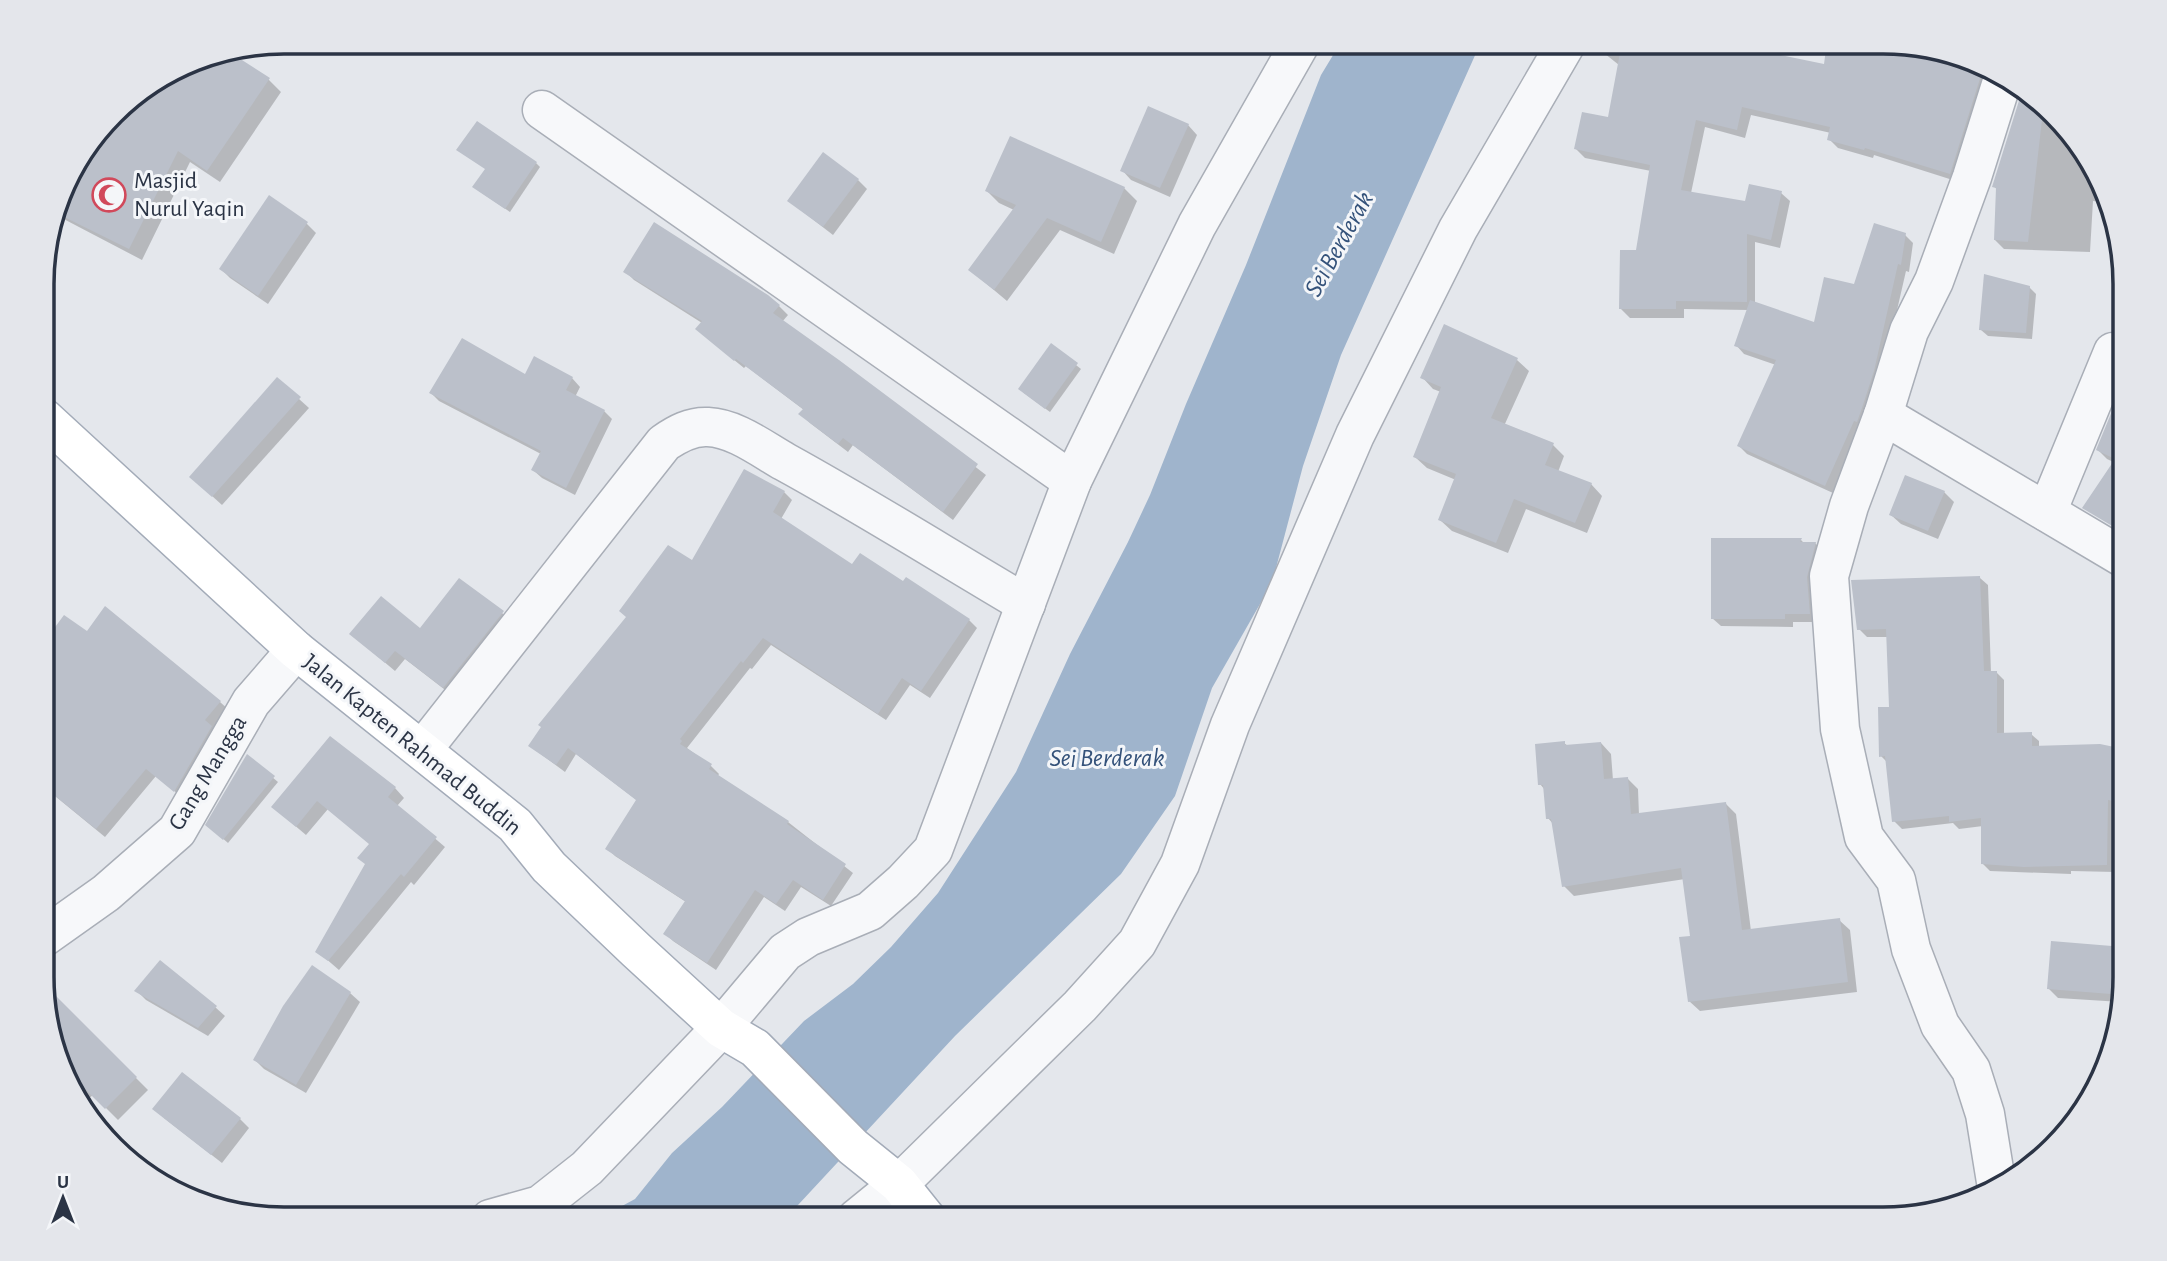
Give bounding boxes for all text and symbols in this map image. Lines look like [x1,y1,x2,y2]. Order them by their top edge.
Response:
place label: Masjid Nurul Yaqin [134,169,245,221]
mosque icon: Masjid Nurul Yaqin [90,176,128,214]
water label: Sei Berderak [1300,187,1378,301]
street label: Jalan Kapten Rahmad Buddin [298,650,526,840]
street label: Gang Mangga [164,711,252,835]
water label: Sei Berderak [1050,745,1164,771]
north arrow [28,1163,98,1233]
text: U [57,1173,69,1192]

